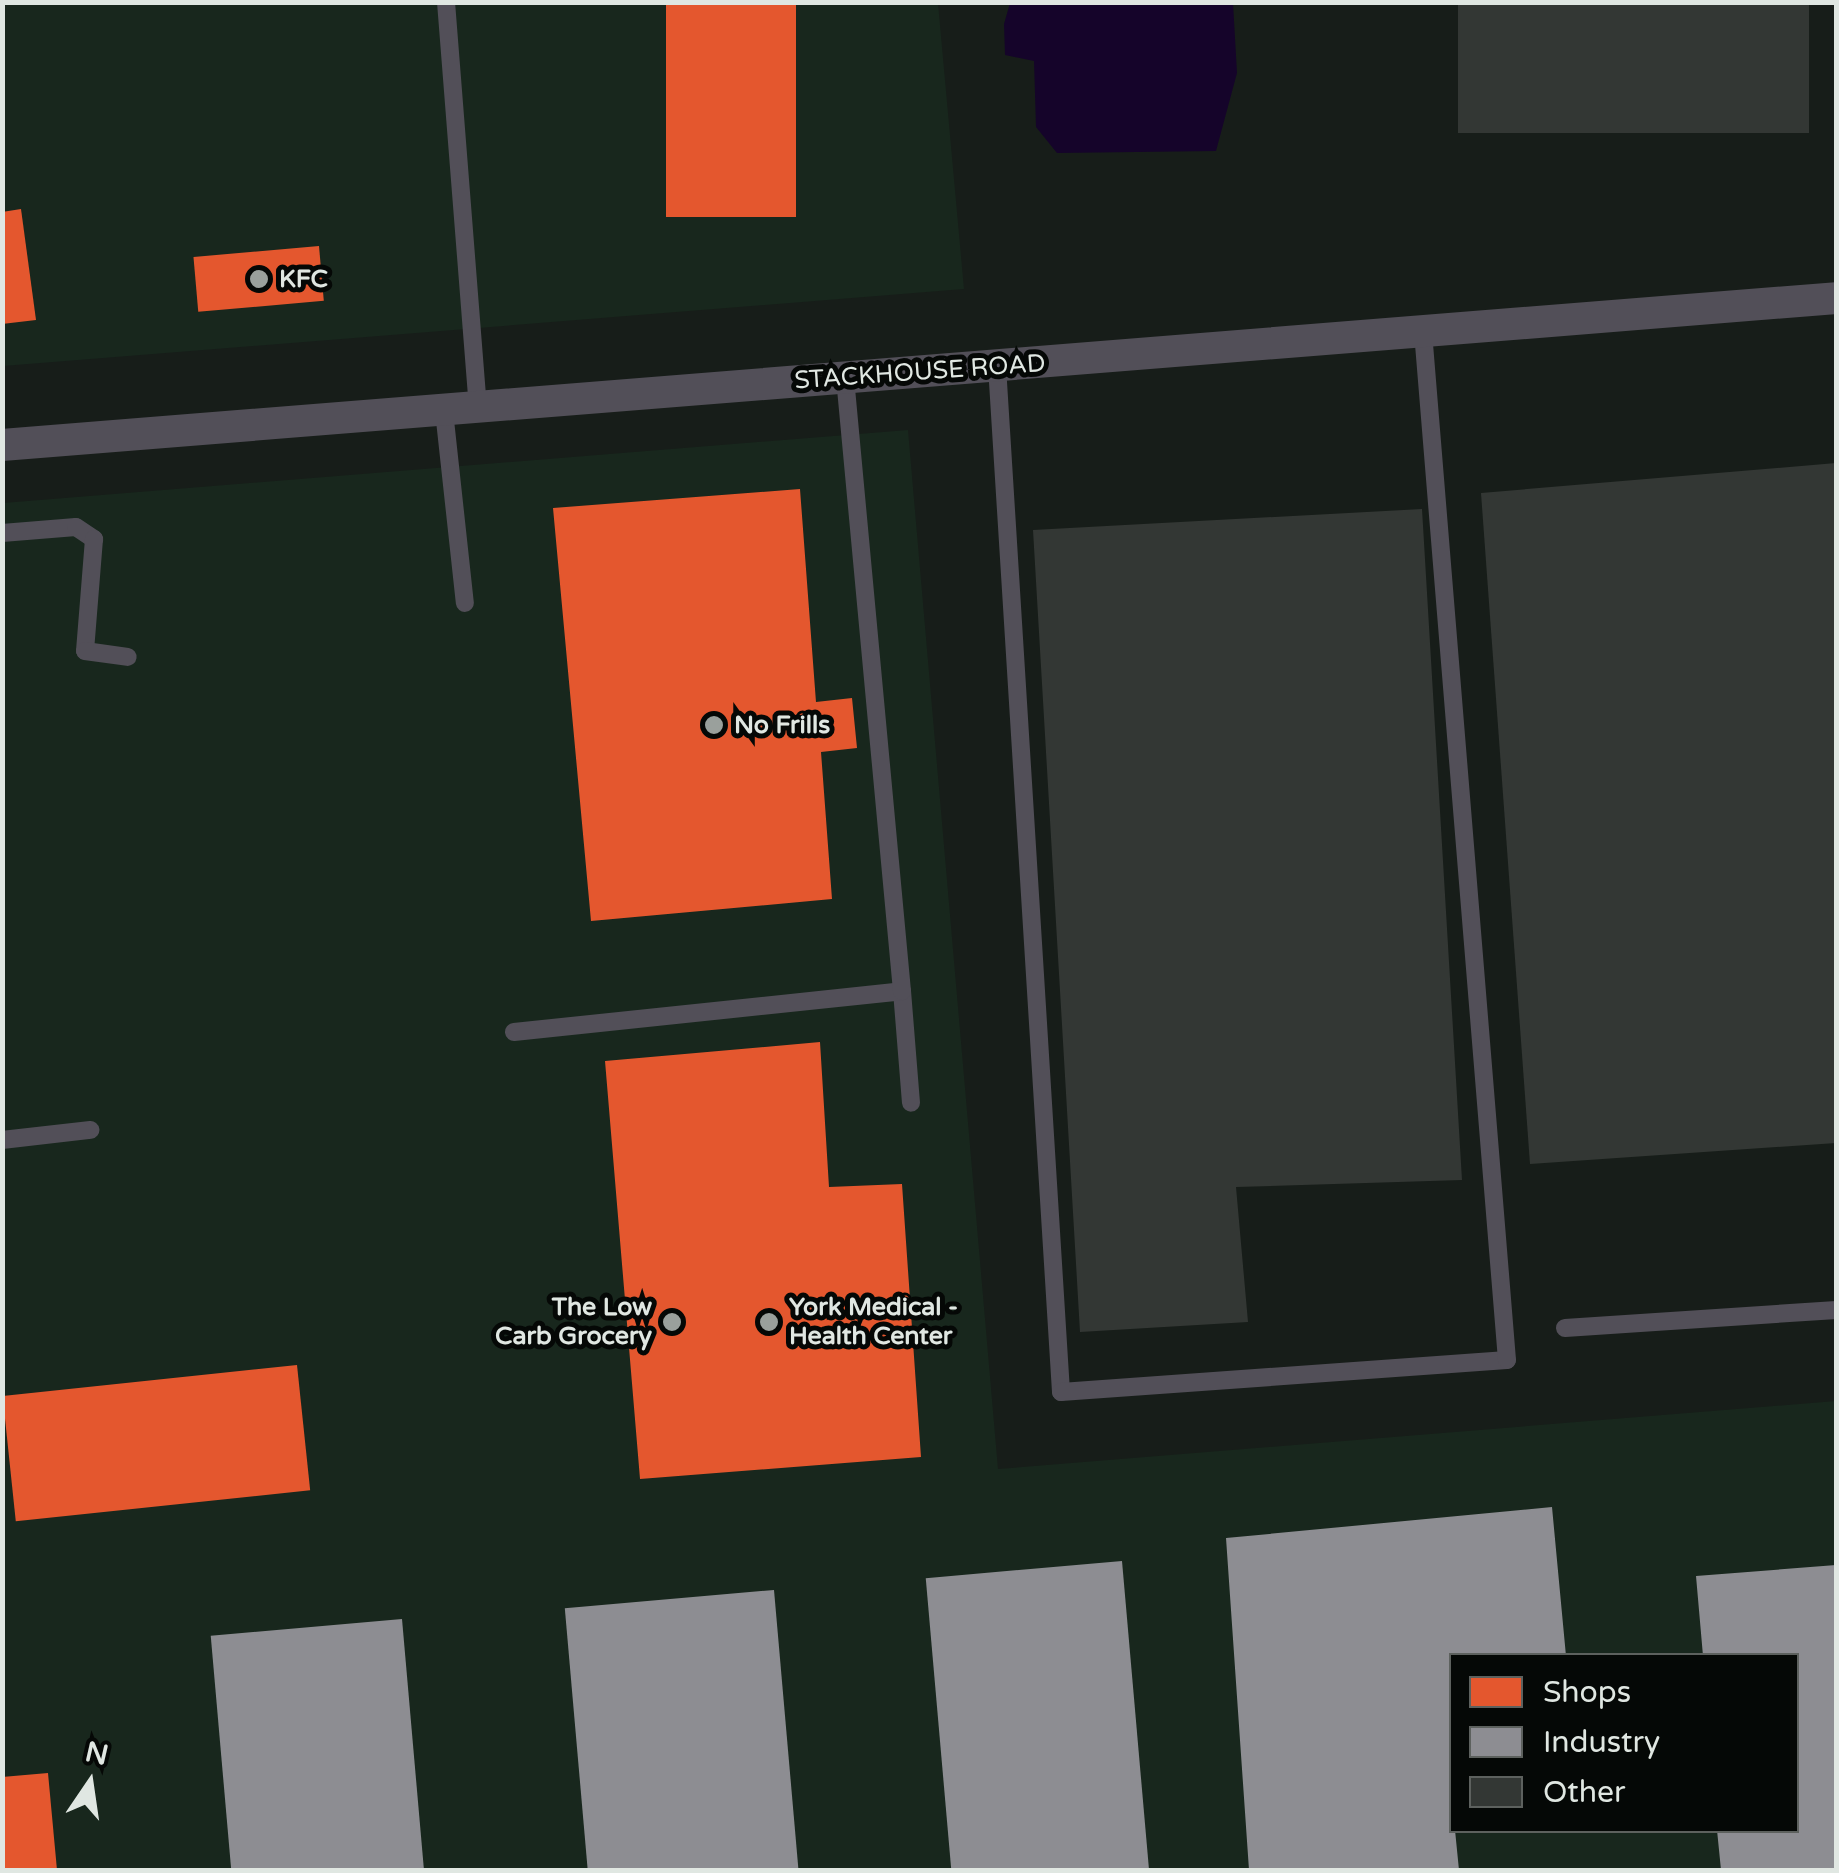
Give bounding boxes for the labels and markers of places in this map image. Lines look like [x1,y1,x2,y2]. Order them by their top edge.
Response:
place label: KFC [279,264,328,294]
marker: KFC [248,268,270,290]
place label: No Frills [734,710,830,740]
marker: No Frills [703,714,725,736]
place label: The Low Carb Grocery [495,1293,652,1352]
place label: York Medical - Health Center [789,1293,958,1352]
marker: The Low Carb Grocery [661,1311,683,1333]
marker: York Medical - Health Center [758,1311,780,1333]

